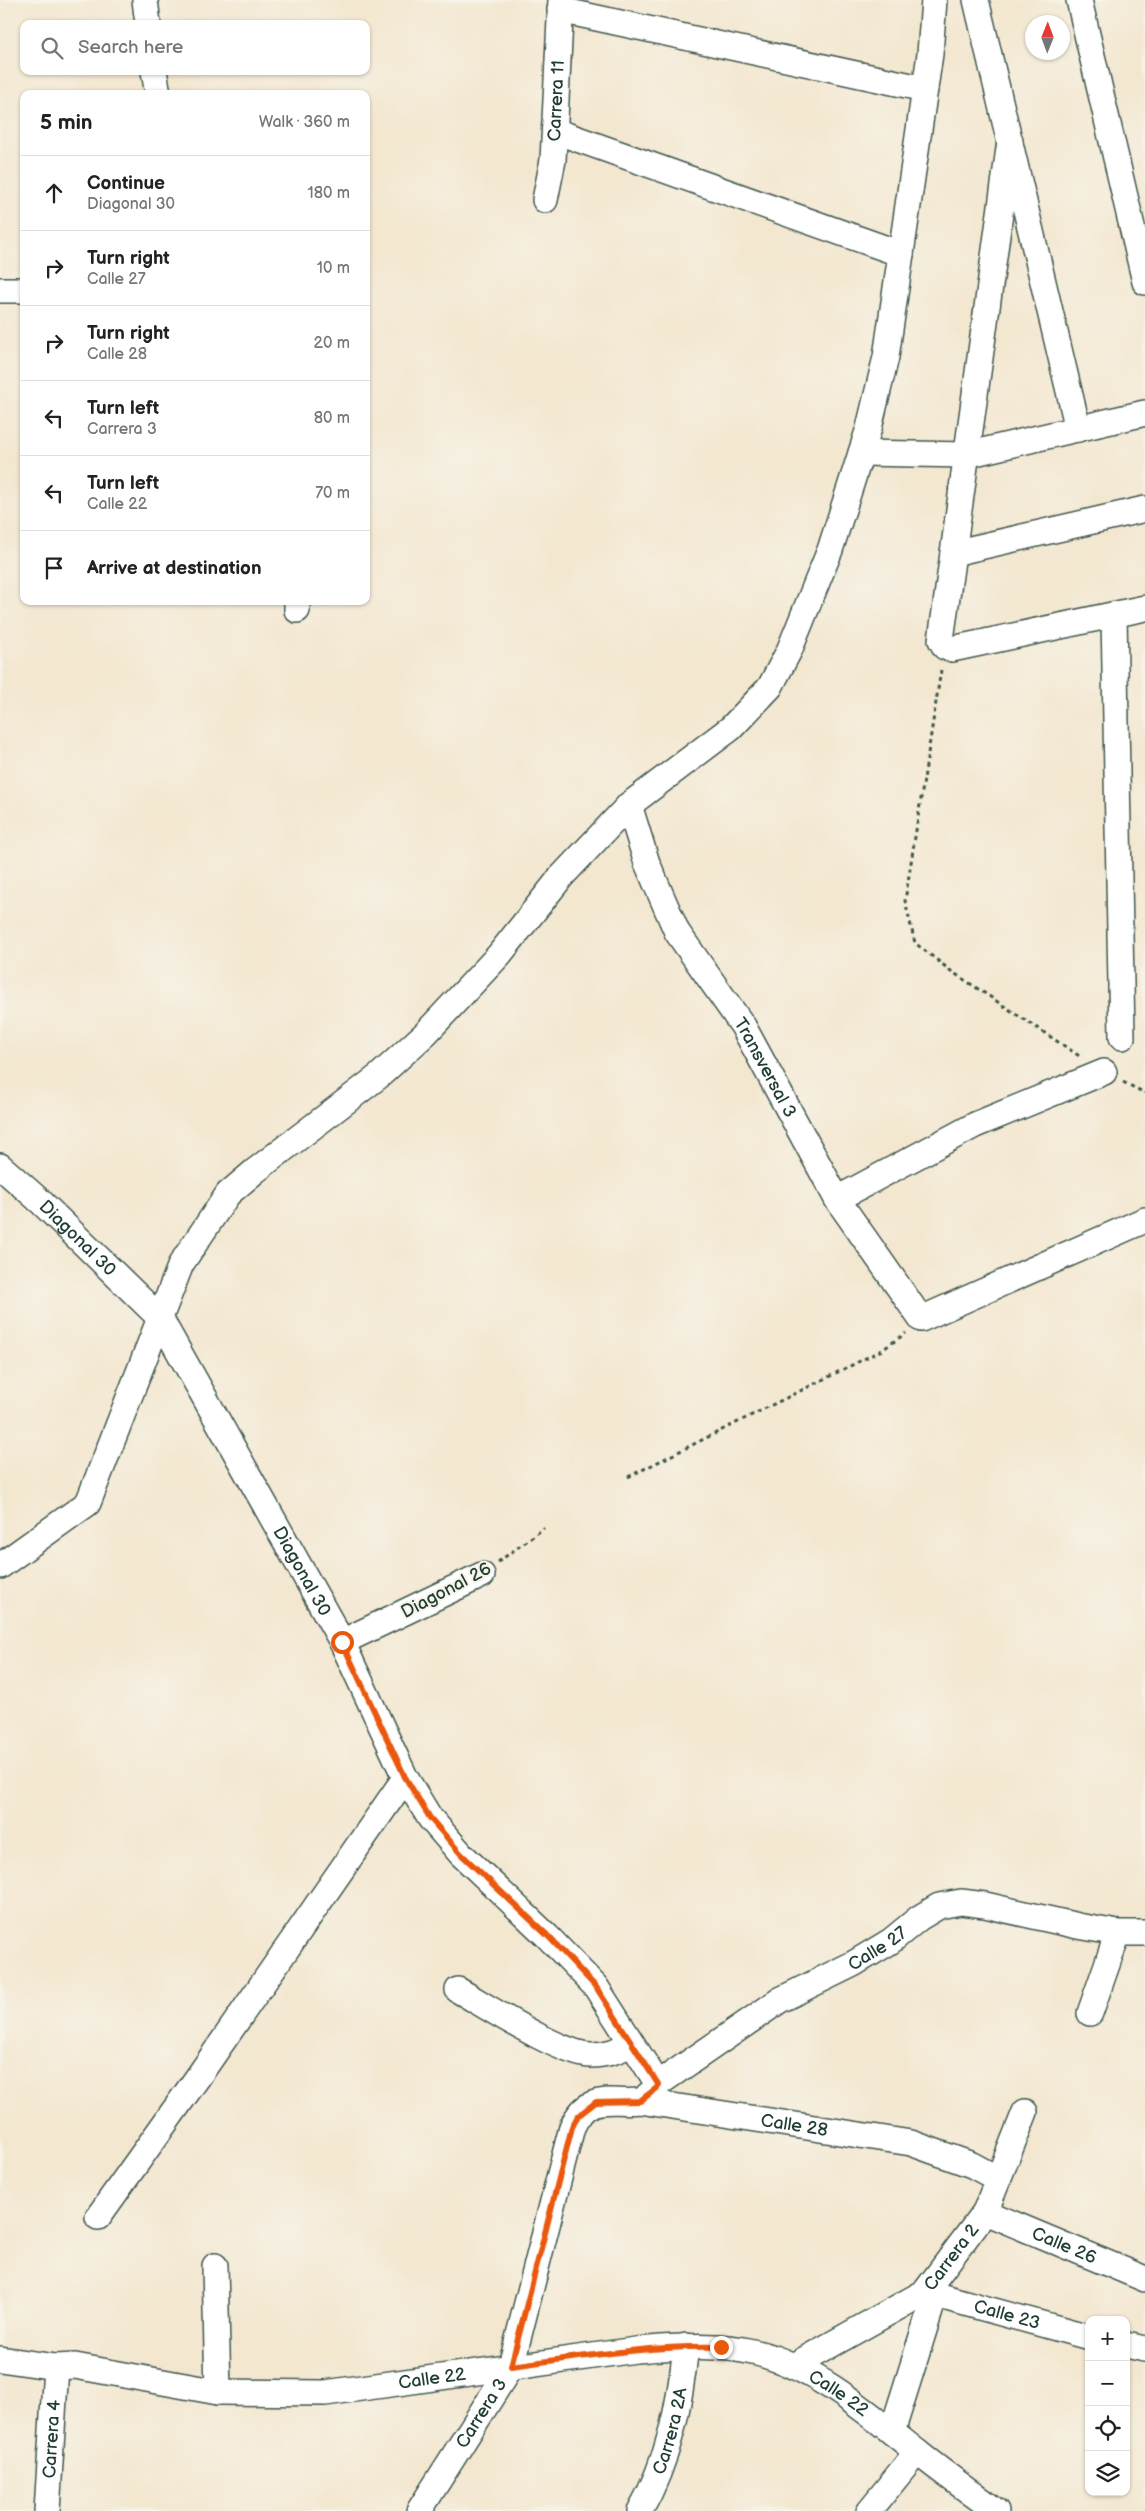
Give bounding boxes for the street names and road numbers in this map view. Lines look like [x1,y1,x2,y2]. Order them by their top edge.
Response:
street label: Carrera 11 [544,60,569,142]
street label: Transversal 3 [729,1014,801,1121]
street label: Diagonal 30 [35,1196,120,1280]
street label: Diagonal 30 [268,1523,335,1620]
street label: Diagonal 26 [398,1558,495,1623]
street label: Calle 27 [844,1922,912,1975]
street label: Calle 28 [759,2110,829,2141]
street label: Carrera 2 [920,2219,984,2295]
street label: Calle 26 [1029,2223,1100,2269]
street label: Calle 23 [971,2296,1042,2334]
street label: Calle 22 [397,2364,467,2394]
street label: Calle 22 [805,2366,873,2421]
street label: Carrera 3 [452,2374,512,2452]
street label: Carrera 2A [649,2386,691,2478]
street label: Carrera 4 [39,2399,65,2479]

